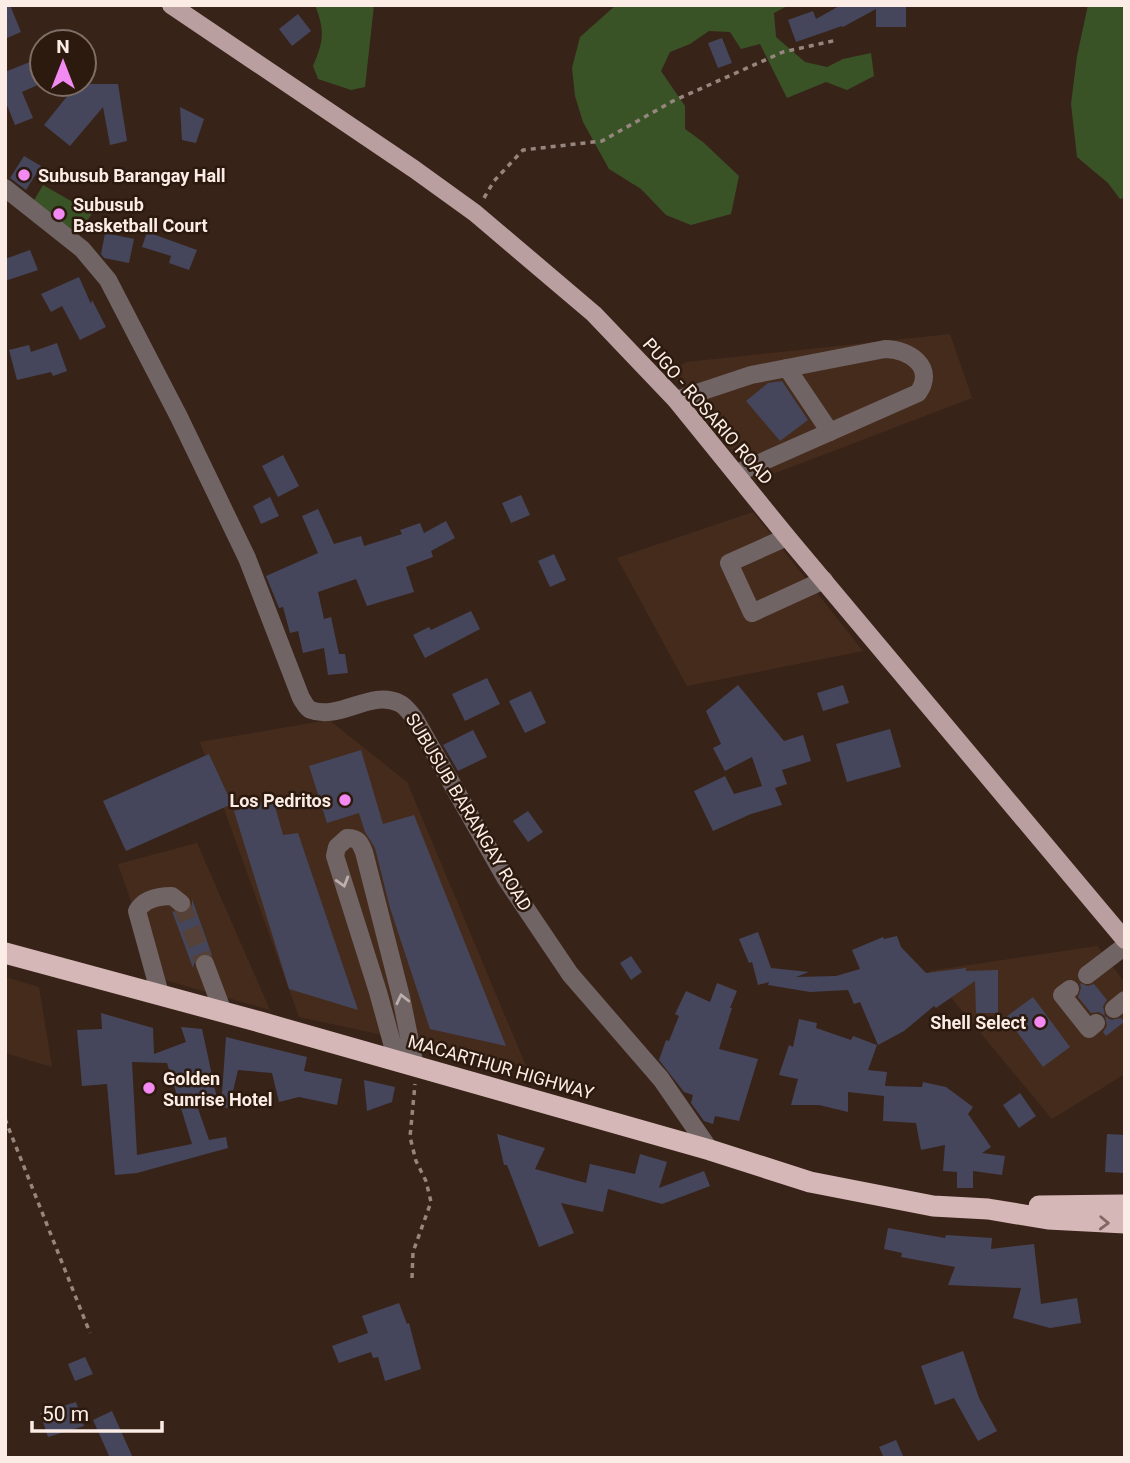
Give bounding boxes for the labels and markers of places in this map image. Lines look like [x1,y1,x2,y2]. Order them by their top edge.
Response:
place label: Subusub Barangay Hall [38,165,226,186]
marker: Subusub Barangay Hall [16,167,32,183]
place label: Subusub Basketball Court [73,194,208,236]
marker: Subusub Basketball Court [51,206,67,222]
place label: Los Pedritos [229,790,331,811]
marker: Los Pedritos [337,792,353,808]
place label: Shell Select [930,1012,1026,1033]
marker: Shell Select [1032,1014,1048,1030]
place label: Golden Sunrise Hotel [163,1068,273,1110]
marker: Golden Sunrise Hotel [141,1080,157,1096]

